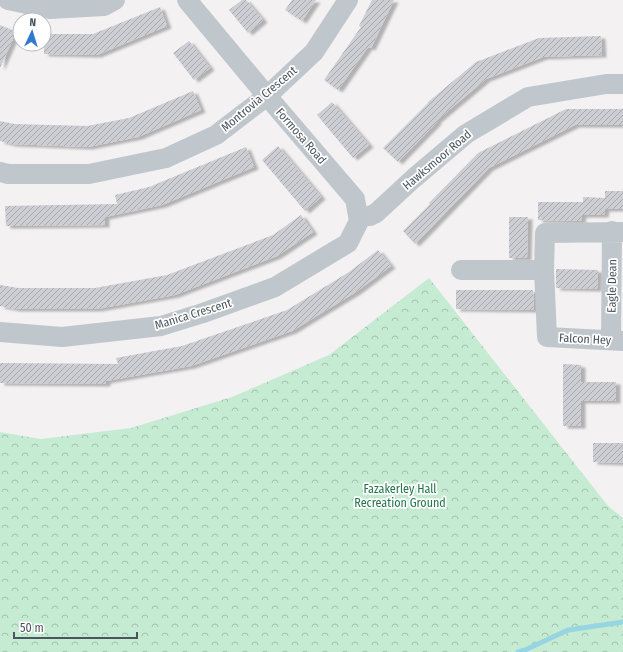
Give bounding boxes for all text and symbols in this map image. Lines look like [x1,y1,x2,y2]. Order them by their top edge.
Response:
north arrow [12,12,52,52]
text: N [29,16,36,29]
street label: Montrovia Crescent [218,63,300,135]
street label: Formosa Road [273,105,329,167]
street label: Hawksmoor Road [400,127,474,193]
street label: Eagle Dean [605,259,619,313]
street label: Manica Crescent [153,296,233,332]
street label: Falcon Hey [559,331,612,347]
park label: Fazakerley Hall Recreation Ground [354,482,446,510]
scale bar [14,614,137,640]
text: 50 m [20,621,44,635]

